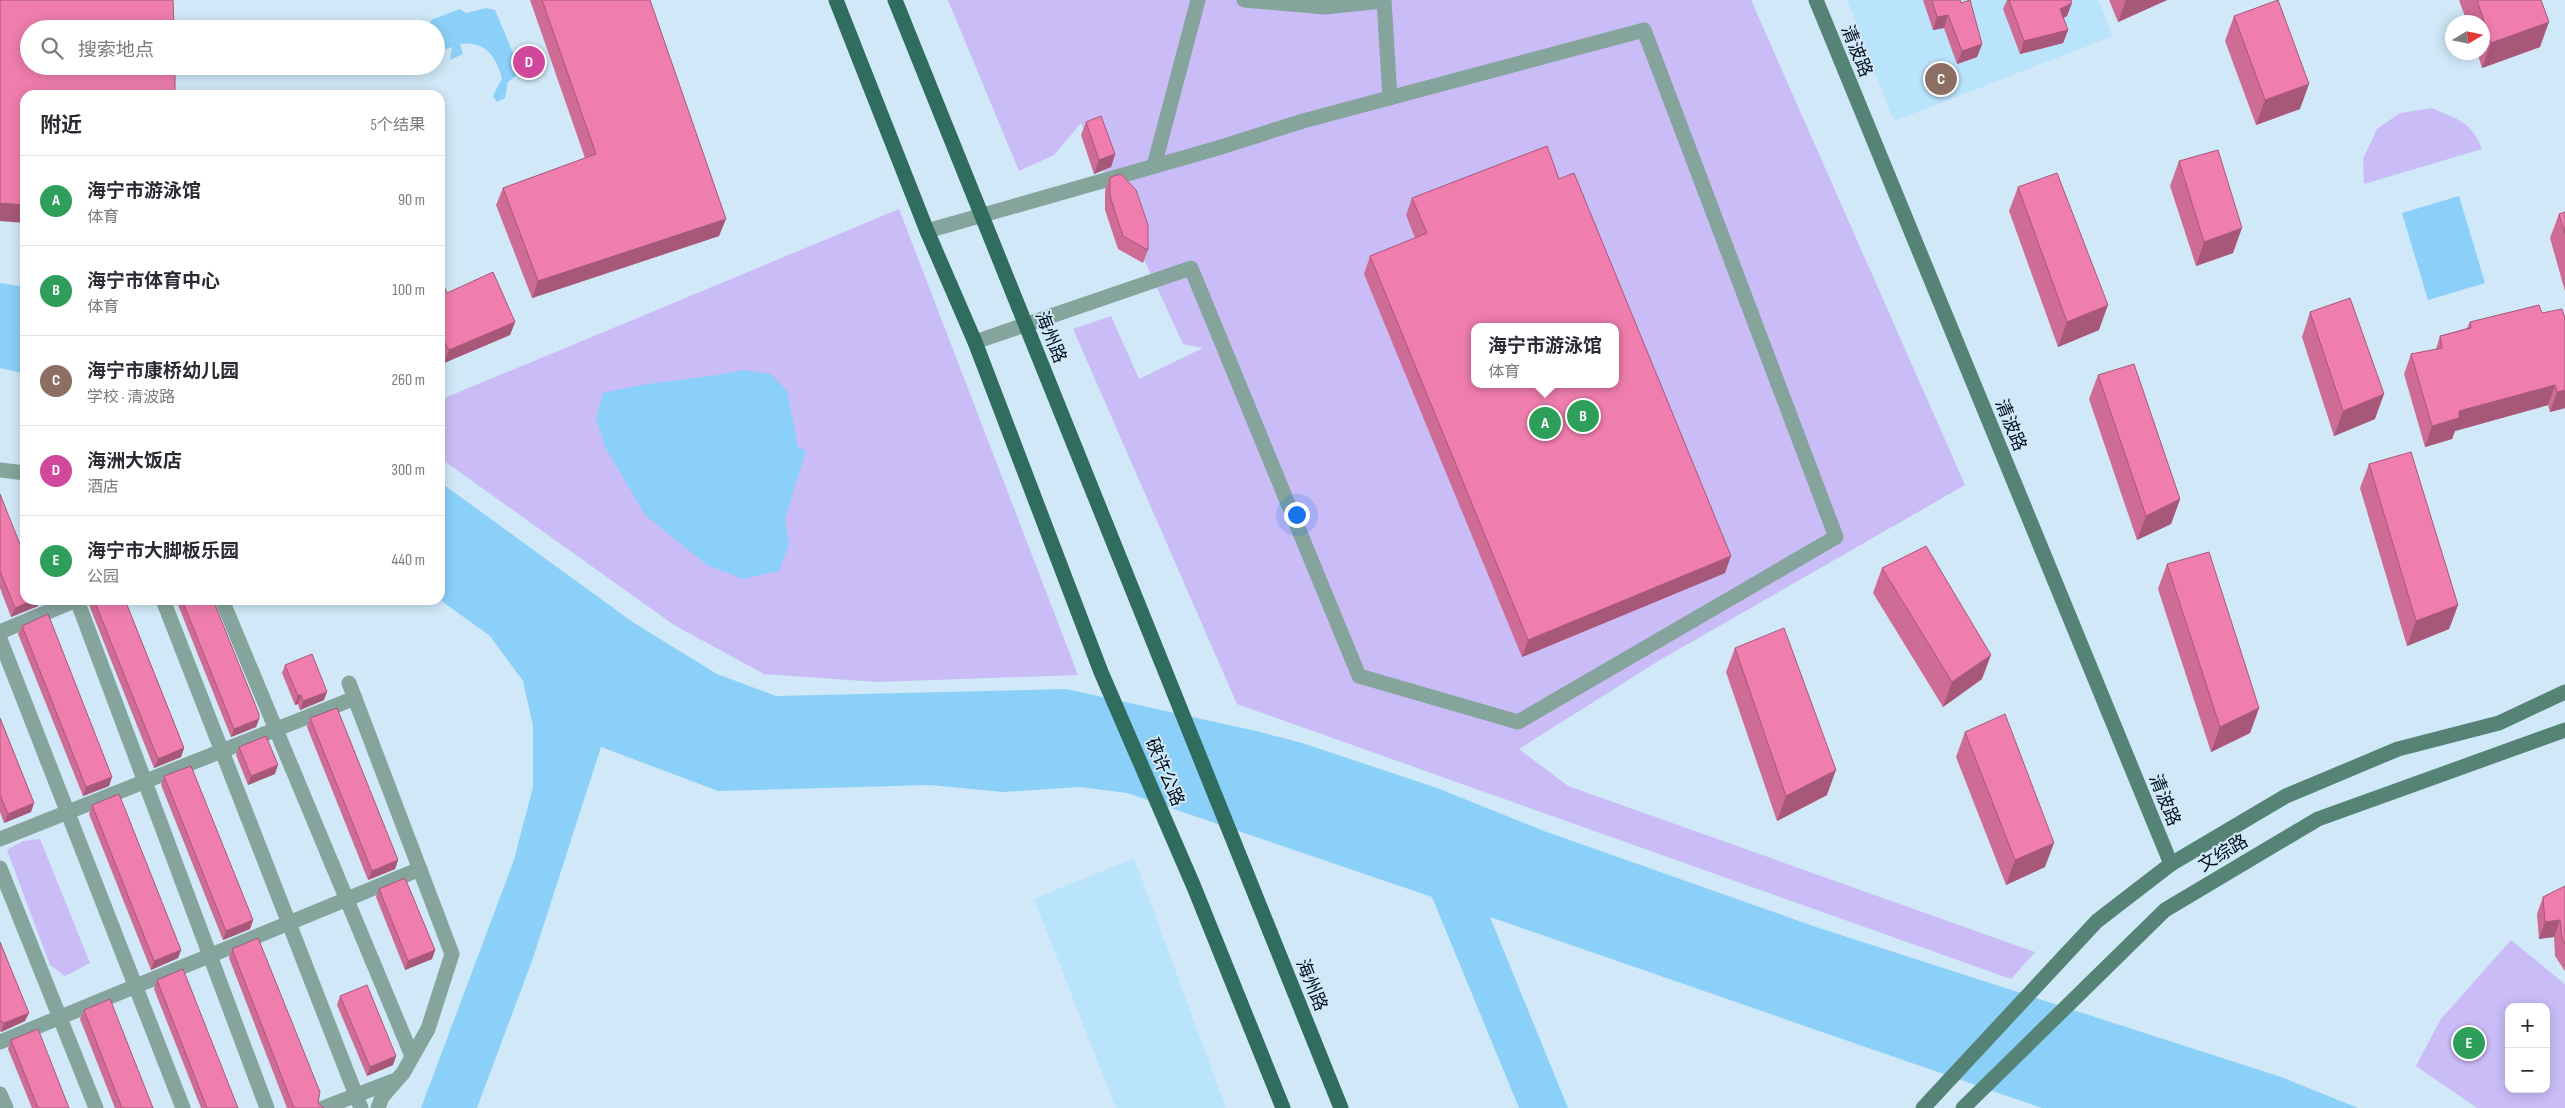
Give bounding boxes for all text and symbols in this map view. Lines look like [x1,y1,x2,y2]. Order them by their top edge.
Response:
north arrow [2445,15,2490,60]
search box [20,20,445,75]
street label: 清波路 [1837,22,1876,80]
icon: search [38,34,66,62]
text: 搜索地点 [78,39,154,62]
pin: D [513,43,545,81]
pin: C [1925,60,1957,98]
text: 附近 [40,113,82,138]
text: 5个结果 [371,116,425,135]
text: 海宁市游泳馆 [87,180,201,203]
text: A [52,191,60,210]
text: 90 m [398,191,425,210]
text: 体育 [87,208,119,227]
text: 海宁市体育中心 [87,270,220,293]
text: B [52,281,60,300]
text: 100 m [392,281,425,300]
text: 体育 [87,298,119,317]
street label: 海州路 [1031,308,1070,366]
popup [1471,323,1619,388]
text: 海宁市游泳馆 [1488,335,1602,358]
text: 海宁市康桥幼儿园 [87,360,239,383]
text: 体育 [1488,363,1520,382]
text: C [52,371,60,390]
text: 260 m [391,371,425,390]
text: 学校 · 清波路 [87,388,175,407]
street label: 清波路 [1991,396,2030,454]
pin: B [1567,397,1599,435]
pin: A [1529,404,1561,442]
text: 海洲大饭店 [87,450,182,473]
text: D [52,461,60,480]
text: 300 m [391,461,425,480]
text: 酒店 [87,478,119,497]
your location [1284,502,1310,528]
text: 海宁市大脚板乐园 [87,540,239,563]
text: E [53,551,59,570]
text: 440 m [392,551,425,570]
text: 公园 [87,568,119,587]
street label: 硖许公路 [1141,735,1188,809]
street label: 清波路 [2145,771,2184,829]
street label: 文综路 [2195,831,2252,876]
street label: 海州路 [1292,956,1331,1014]
map controls [2505,1003,2550,1093]
button: + [2505,1003,2550,1048]
pin: E [2453,1024,2485,1062]
button: − [2505,1048,2550,1093]

